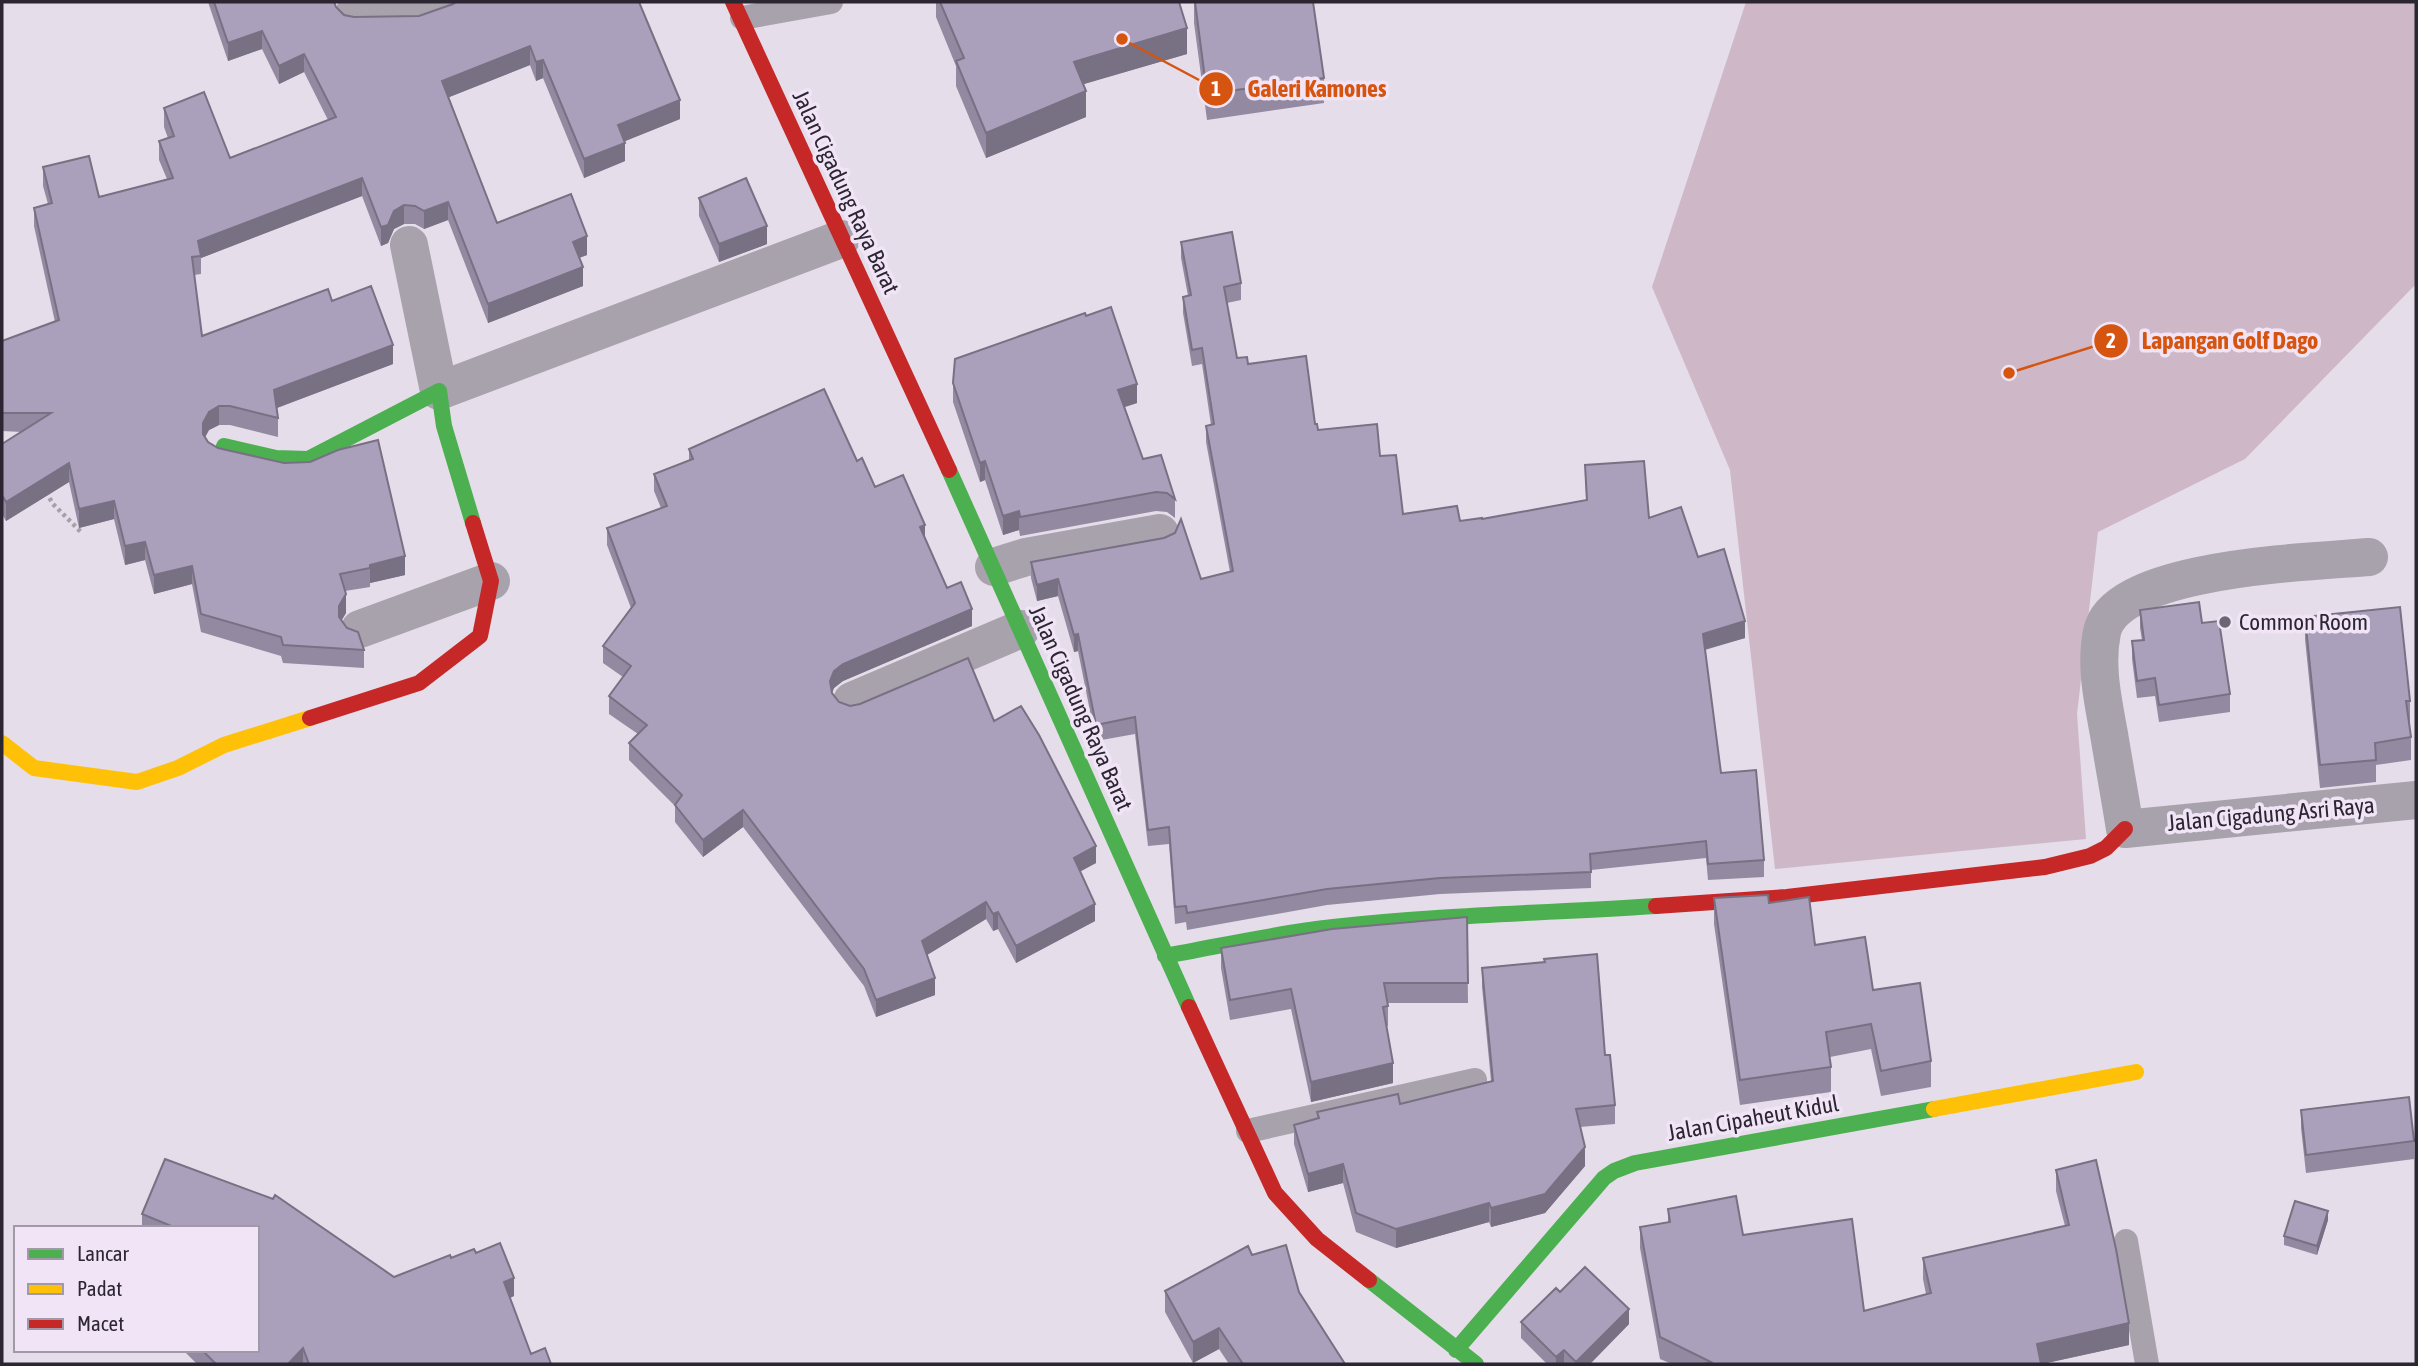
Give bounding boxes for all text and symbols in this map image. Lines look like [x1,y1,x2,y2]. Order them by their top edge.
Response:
callout: Galeri Kamones [1198,66,1400,111]
text: Galeri Kamones [1248,75,1387,102]
text: 1 [1211,76,1221,100]
street label: Jalan Cigadung Raya Barat [787,86,905,298]
callout: Lapangan Golf Dago [2093,318,2333,363]
text: Lapangan Golf Dago [2142,327,2318,354]
text: 2 [2106,328,2116,352]
street label: Jalan Cigadung Raya Barat [1024,601,1138,815]
place label: Common Room [2239,609,2368,635]
marker: Common Room [2217,614,2233,630]
street label: Jalan Cigadung Asri Raya [2166,792,2376,836]
street label: Jalan Cipaheut Kidul [1665,1090,1841,1146]
legend [14,1226,259,1352]
text: Lancar [77,1241,130,1265]
text: Padat [77,1276,122,1300]
text: Macet [77,1311,124,1335]

